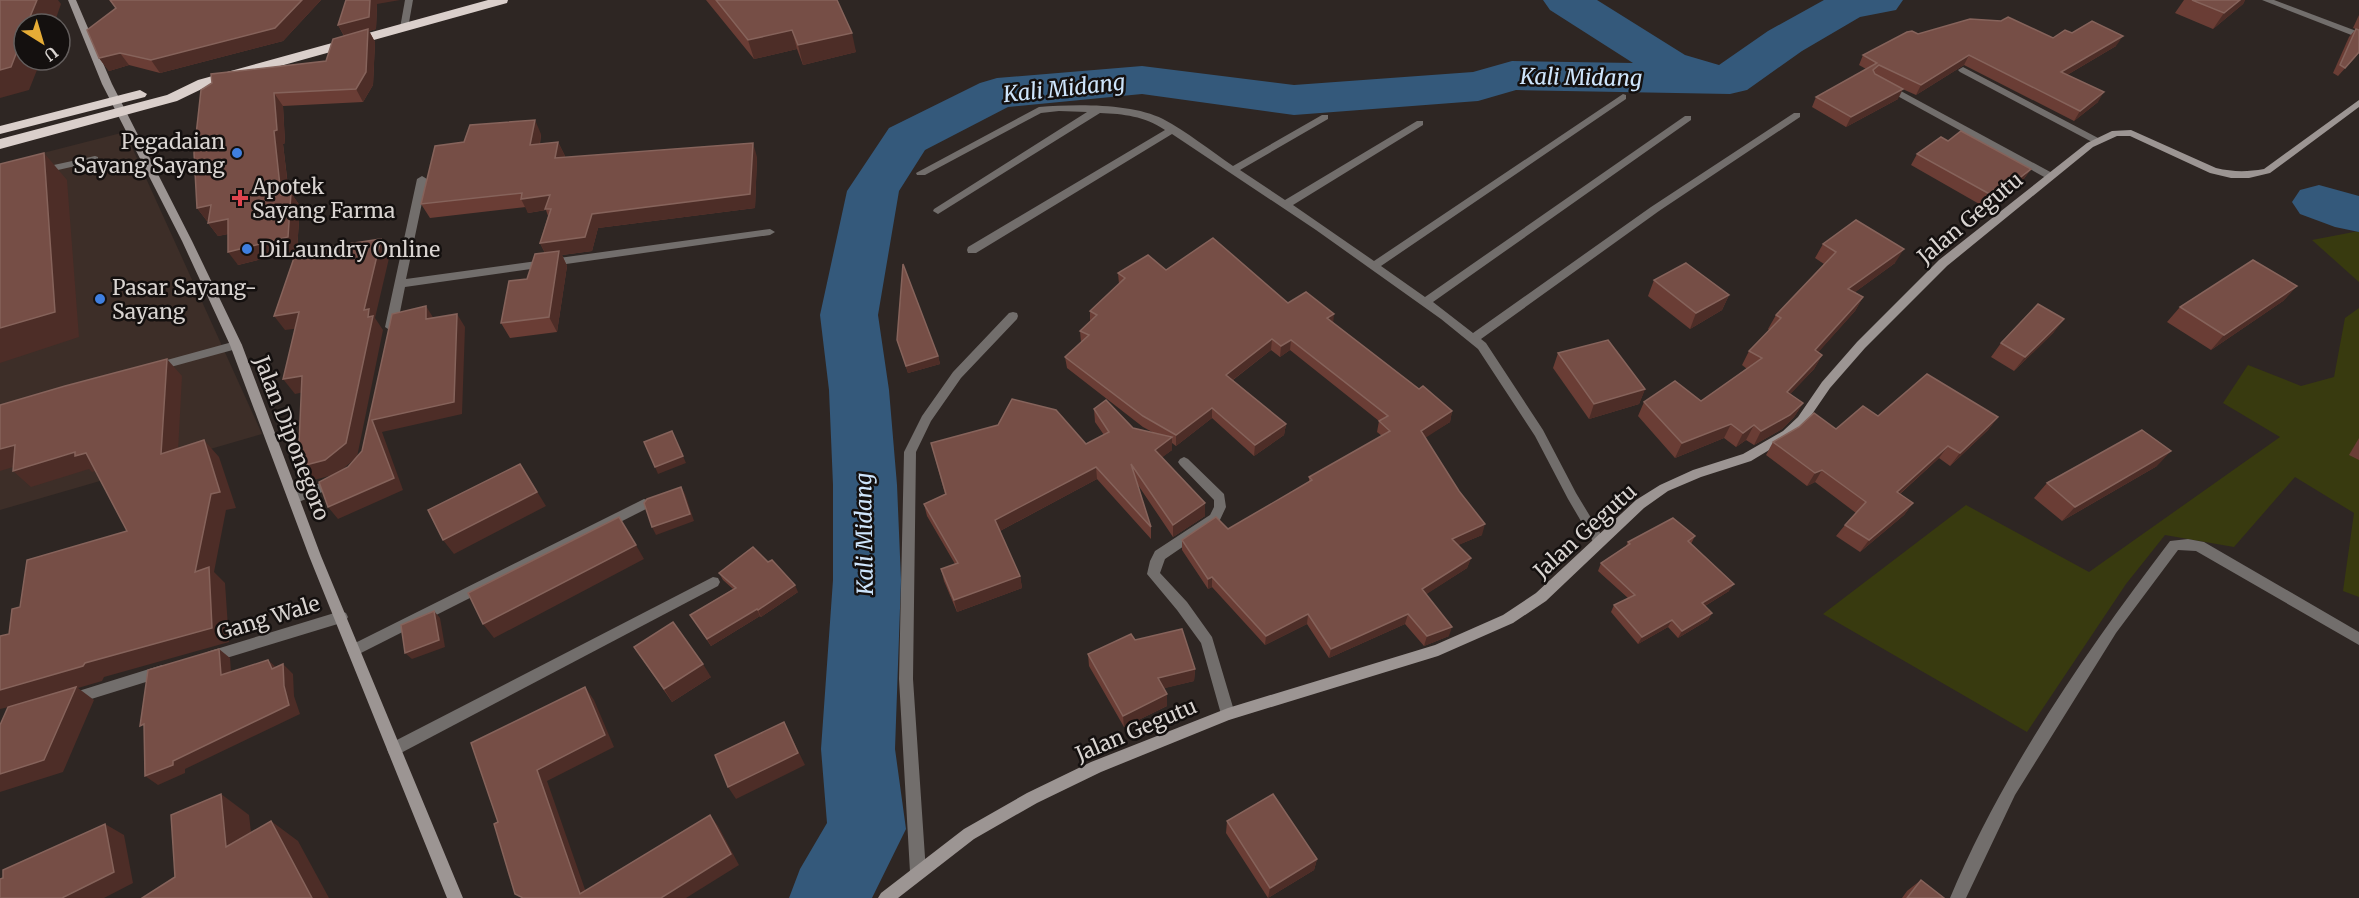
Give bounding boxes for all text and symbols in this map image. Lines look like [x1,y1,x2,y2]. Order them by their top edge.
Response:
north arrow [12,12,72,72]
text: U [40,42,62,66]
water label: Kali Midang [1519,62,1642,92]
water label: Kali Midang [1001,68,1126,108]
place label: Pegadaian Sayang Sayang [73,128,225,179]
marker: Pegadaian Sayang Sayang [230,146,244,160]
street label: Jalan Gegutu [1911,166,2028,271]
place label: Apotek Sayang Farma [251,173,395,224]
marker: Apotek Sayang Farma [233,191,247,205]
place label: DiLaundry Online [259,236,440,263]
marker: DiLaundry Online [240,242,254,256]
place label: Pasar Sayang- Sayang [112,274,257,325]
marker: Pasar Sayang- Sayang [93,292,107,306]
street label: Jalan Diponegoro [248,351,336,524]
water label: Kali Midang [849,473,879,596]
street label: Jalan Gegutu [1527,478,1642,585]
street label: Gang Wale [213,589,323,647]
street label: Jalan Gegutu [1070,692,1201,768]

